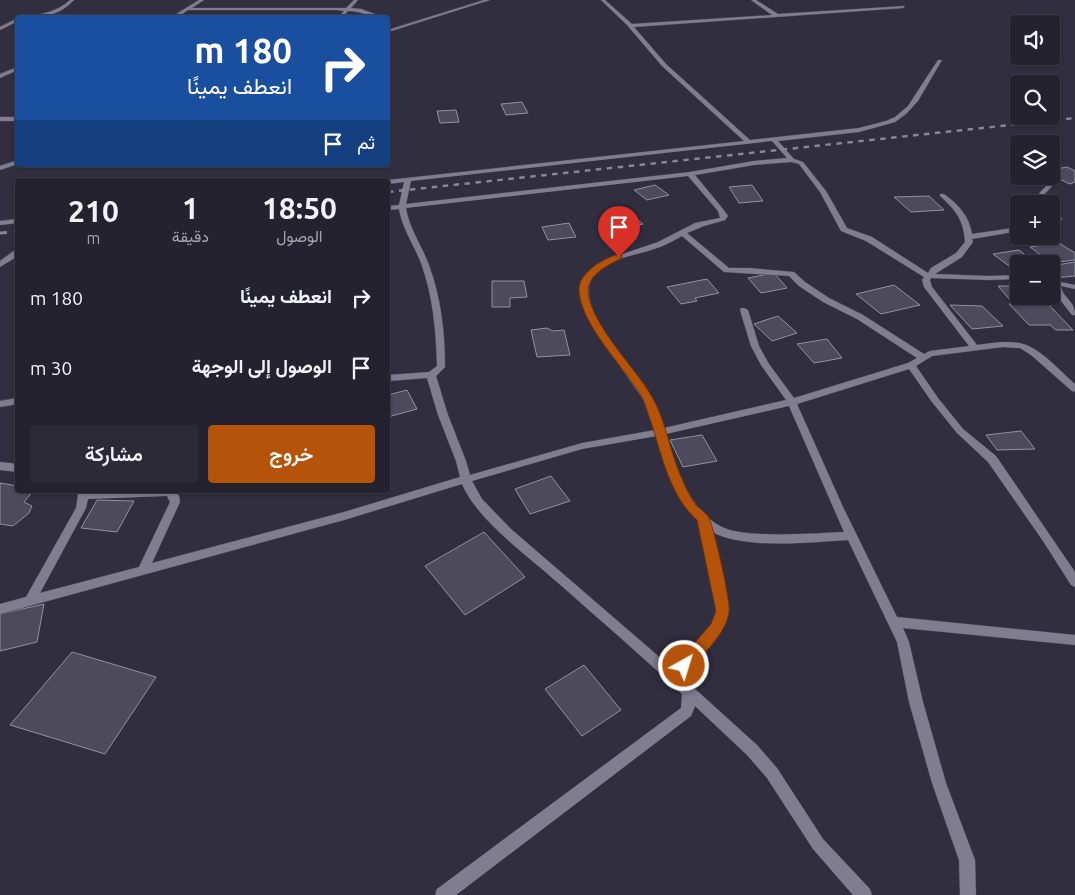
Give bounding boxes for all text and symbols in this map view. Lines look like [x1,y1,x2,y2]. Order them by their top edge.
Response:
map controls [1010,15,1060,305]
button: sound [1010,15,1060,65]
text: 180 m [194,30,292,70]
icon: right [310,35,375,100]
text: انعطف يمينًا [187,73,292,98]
button: search [1010,75,1060,125]
icon: arrive [319,130,347,158]
text: ثم [357,131,375,153]
button: layers [1010,135,1060,185]
text: 1 [182,191,199,225]
text: 18:50 [262,191,337,225]
text: 210 [68,194,119,228]
button: + [1010,195,1060,245]
pin [598,206,640,257]
icon: arrive [605,213,633,241]
text: دقيقة [172,227,209,245]
text: الوصول [276,227,323,245]
text: m [87,229,100,247]
button: − [1010,255,1060,305]
icon: right [347,284,375,312]
text: انعطف يمينًا [240,285,332,307]
text: 180 m [30,287,83,309]
icon: arrive [347,354,375,382]
text: الوصول إلى الوجهة [192,355,332,377]
text: 30 m [30,357,72,379]
button: مشاركة [30,425,198,483]
button: خروج [208,425,375,483]
position arrow [657,639,709,691]

